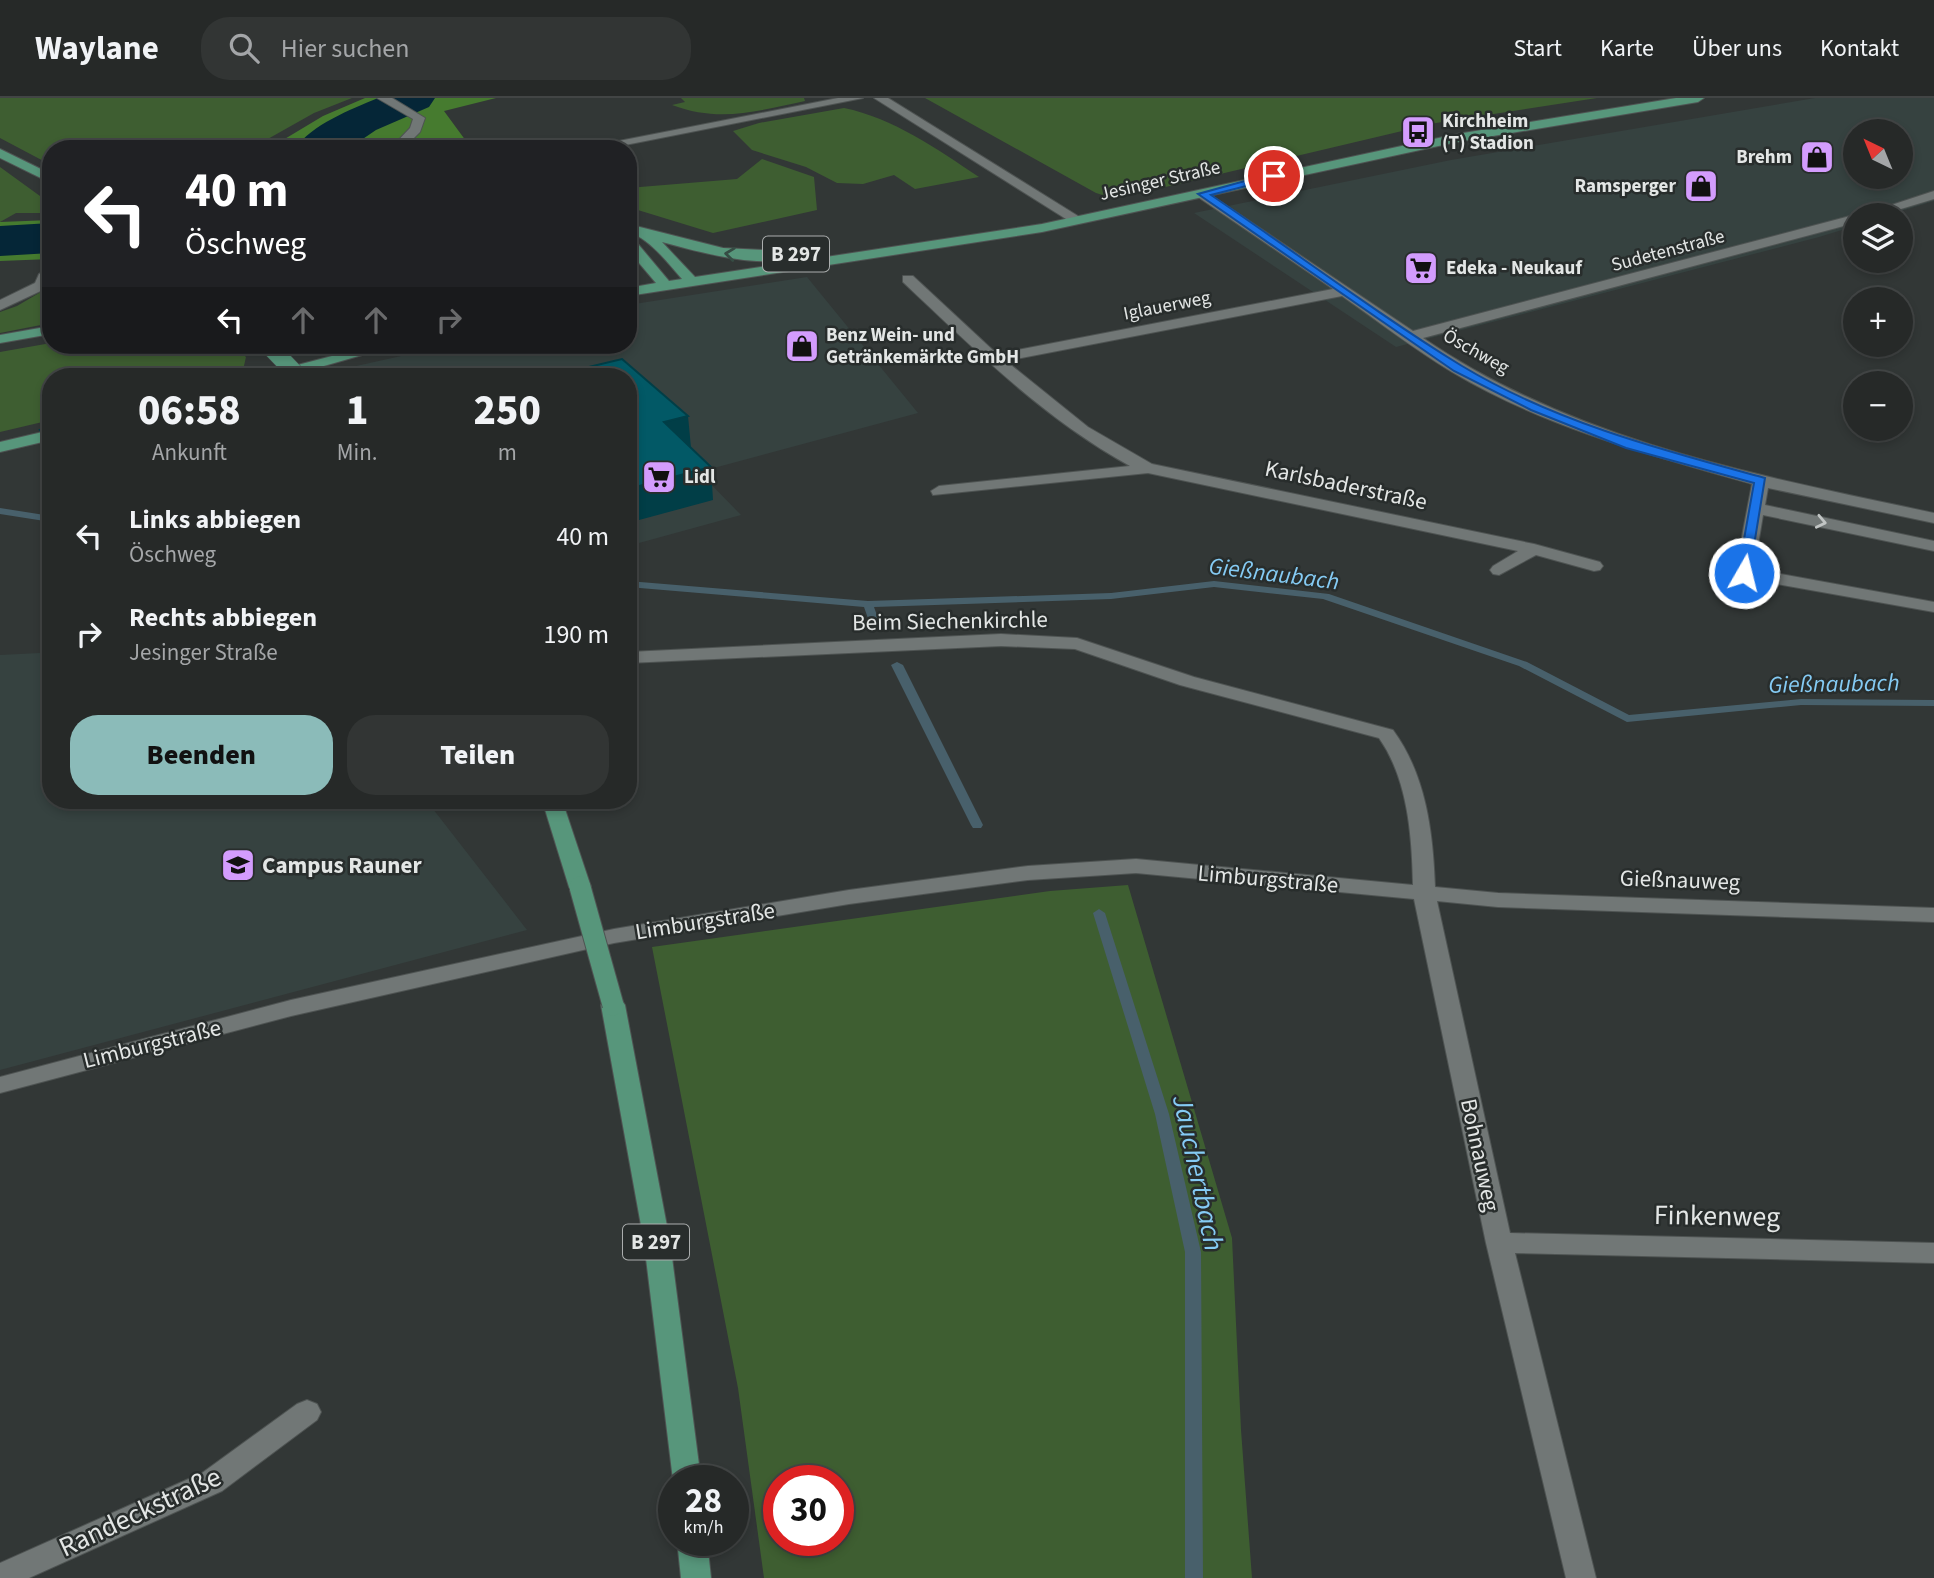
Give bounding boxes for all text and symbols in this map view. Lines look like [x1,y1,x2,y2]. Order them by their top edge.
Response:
search box [201,17,691,80]
text: Waylane [35,25,159,72]
icon: search [225,29,263,67]
text: Hier suchen [281,30,409,67]
text: Start [1514,31,1562,66]
text: Karte [1600,31,1654,66]
text: Über uns [1692,31,1782,66]
text: Kontakt [1820,31,1899,66]
place label: Kirchheim (T) Stadion [1442,108,1534,157]
bus stop icon: Kirchheim (T) Stadion [1399,113,1437,151]
north arrow [1843,119,1913,189]
map controls [1843,119,1913,441]
shop icon: Brehm [1798,138,1836,176]
place label: Brehm [1736,144,1792,171]
pin [1244,146,1304,206]
street label: Jesinger Straße [1097,154,1223,208]
text: 40 m [185,156,289,226]
icon: arrive [1255,157,1293,195]
shop icon: Ramsperger [1682,167,1720,205]
icon: left [70,168,161,259]
place label: Ramsperger [1574,173,1676,200]
button: layers [1843,203,1913,273]
text: Öschweg [185,221,306,267]
street label: Sudetenstraße [1608,223,1728,279]
road number: B 297 [763,236,829,272]
one-way arrow [724,247,736,262]
supermarket icon: Edeka - Neukauf [1402,249,1440,287]
place label: Edeka - Neukauf [1446,255,1583,282]
street label: Iglauerweg [1121,284,1213,328]
button: + [1843,287,1913,357]
icon: left [211,301,249,339]
icon: ahead [284,301,322,339]
icon: ahead [357,301,395,339]
icon: right [430,301,468,339]
place label: Benz Wein- und Getränkemärkte GmbH [826,322,1019,371]
street label: Öschweg [1438,323,1514,381]
shop icon: Benz Wein- und Getränkemärkte GmbH [783,327,821,365]
button: − [1843,371,1913,441]
text: 06:58 [138,381,241,441]
text: 1 [346,381,368,441]
text: 250 [474,381,541,441]
text: Ankunft [152,436,227,469]
text: Min. [337,436,378,469]
text: m [498,436,517,469]
street label: Karlsbaderstraße [1262,452,1430,518]
supermarket icon: Lidl [640,458,678,496]
place label: Lidl [684,464,716,491]
text: Links abbiegen [129,501,301,538]
one-way arrow [1815,514,1827,528]
icon: left [70,517,108,555]
text: 40 m [556,518,609,555]
position arrow [1707,536,1781,610]
text: Öschweg [129,538,216,571]
water label: Gießnaubach [1207,549,1341,599]
text: Rechts abbiegen [129,599,317,636]
street label: Beim Siechenkirchle [852,603,1048,639]
icon: right [70,615,108,653]
text: 190 m [543,616,609,653]
text: Jesinger Straße [129,636,278,669]
water label: Gießnaubach [1768,665,1900,703]
button: Beenden [70,715,333,795]
button: Teilen [347,715,609,795]
school or university icon: Campus Rauner [219,846,257,884]
place label: Campus Rauner [262,849,422,882]
street label: Limburgstraße [1196,856,1340,902]
street label: Gießnauweg [1619,861,1741,899]
street label: Limburgstraße [633,894,777,948]
street label: Limburgstraße [80,1011,224,1077]
water label: Jauchertbach [1162,1091,1234,1255]
street label: Bohnauweg [1452,1096,1508,1215]
street label: Finkenweg [1653,1195,1781,1237]
road number: B 297 [623,1224,689,1260]
street label: Randeckstraße [52,1457,228,1567]
speed limit sign: 30 [763,1465,854,1556]
text: 28 [685,1476,722,1526]
text: km/h [684,1515,723,1540]

